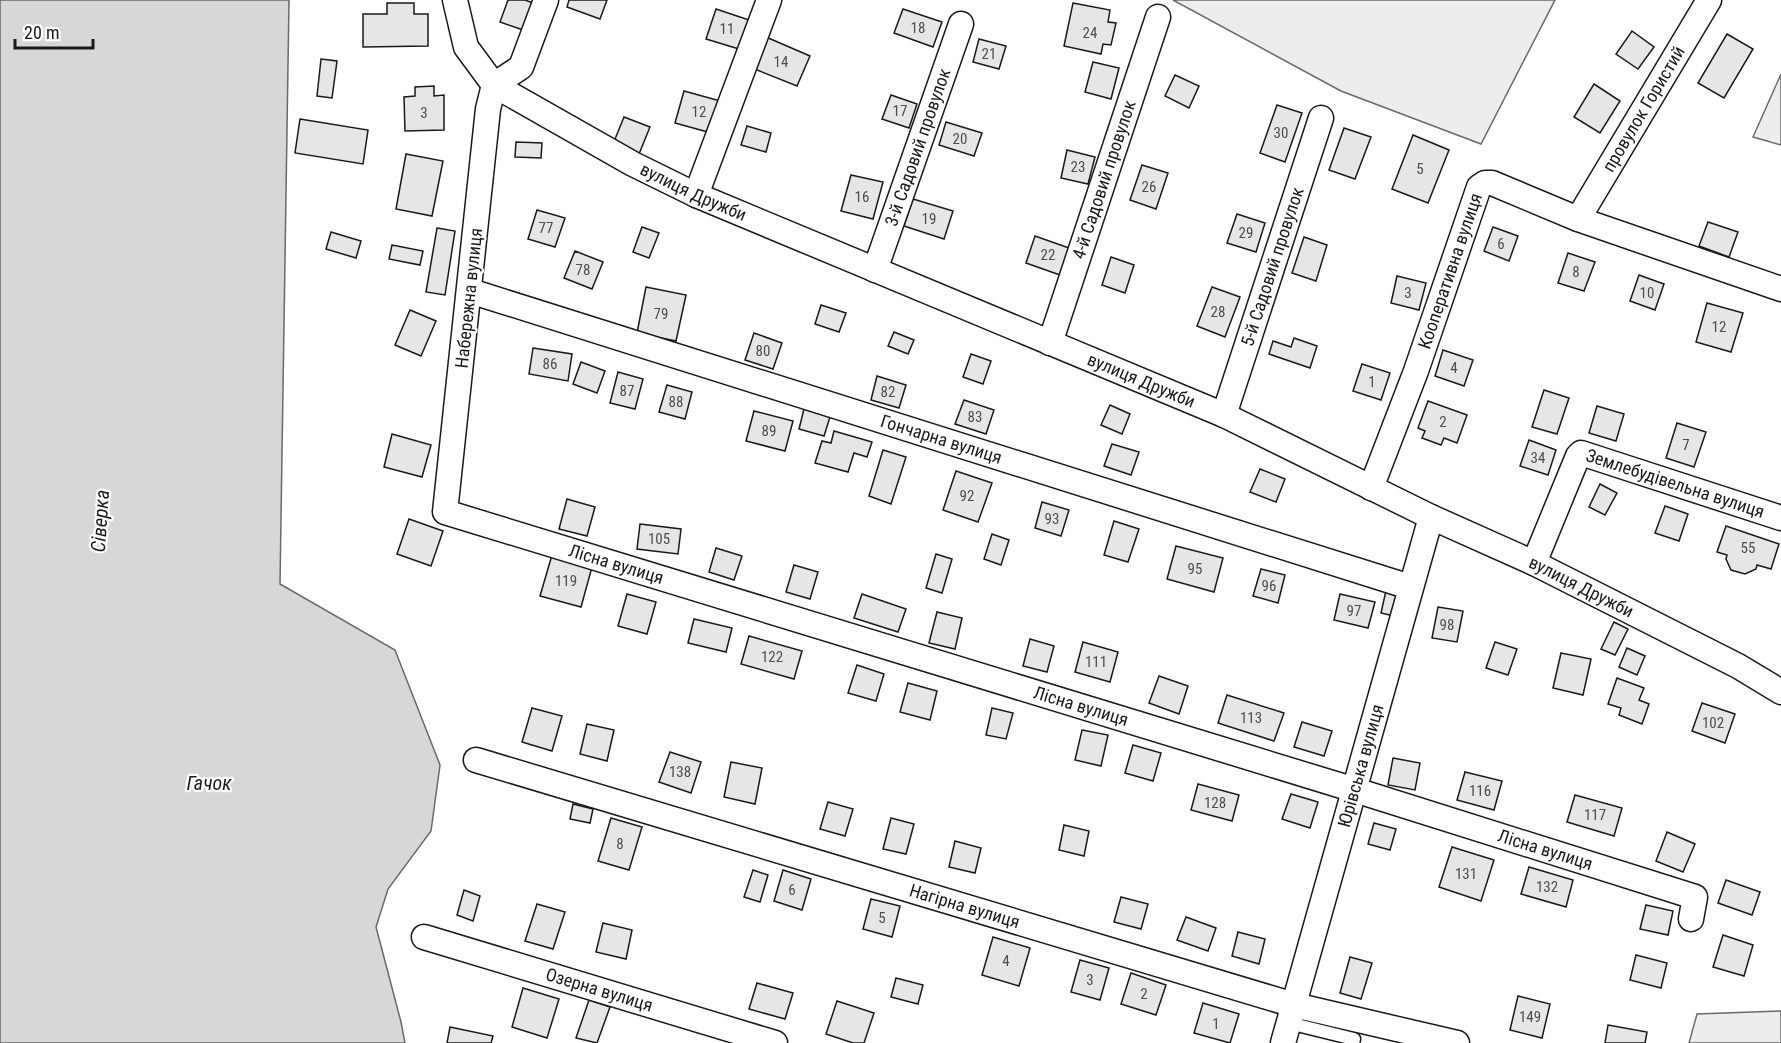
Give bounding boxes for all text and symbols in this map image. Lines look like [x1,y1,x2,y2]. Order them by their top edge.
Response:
scale bar [15,12,93,50]
house number: 18 [911,19,925,37]
house number: 11 [720,20,734,38]
text: 20 m [24,22,59,43]
house number: 24 [1083,24,1097,42]
street label: провулок Гористий [1598,42,1689,176]
house number: 21 [982,45,996,63]
house number: 14 [774,53,788,71]
street label: 3-й Садовий провулок [880,65,955,229]
street label: 4-й Садовий провулок [1068,97,1140,262]
house number: 17 [893,102,907,120]
house number: 12 [692,103,706,121]
house number: 3 [420,104,428,122]
house number: 30 [1274,124,1288,142]
house number: 20 [953,130,967,148]
street label: вулиця Дружби [637,158,750,225]
house number: 23 [1071,158,1085,176]
house number: 5 [1416,160,1424,178]
house number: 26 [1142,178,1156,196]
street label: 5-й Садовий провулок [1236,184,1308,349]
house number: 16 [855,188,869,206]
street label: Кооперативна вулиця [1413,190,1486,352]
house number: 19 [922,210,936,228]
house number: 77 [539,219,553,237]
house number: 29 [1239,224,1253,242]
street label: Набережна вулиця [451,227,486,369]
house number: 6 [1497,235,1505,253]
house number: 22 [1041,246,1055,264]
house number: 78 [576,261,590,279]
house number: 8 [1572,263,1580,281]
house number: 3 [1404,284,1412,302]
house number: 10 [1640,284,1654,302]
house number: 28 [1211,303,1225,321]
house number: 79 [654,305,668,323]
house number: 12 [1712,318,1726,336]
house number: 80 [756,342,770,360]
street label: вулиця Дружби [1085,348,1198,412]
house number: 86 [543,355,557,373]
house number: 4 [1450,359,1458,377]
house number: 1 [1368,373,1376,391]
house number: 87 [620,382,634,400]
house number: 82 [881,383,895,401]
house number: 88 [669,393,683,411]
house number: 83 [968,408,982,426]
street label: Гончарна вулиця [878,410,1005,468]
house number: 2 [1439,413,1447,431]
house number: 89 [762,422,776,440]
house number: 7 [1682,436,1690,454]
street label: Землебудівельна вулиця [1583,444,1767,522]
house number: 34 [1531,449,1545,467]
house number: 92 [960,487,974,505]
water label: Сіверка [86,489,114,553]
house number: 93 [1045,510,1059,528]
house number: 105 [648,530,670,548]
street label: Лісна вулиця [566,539,666,588]
house number: 55 [1741,539,1755,557]
street label: вулиця Дружби [1526,551,1637,622]
house number: 95 [1188,560,1202,578]
house number: 119 [555,572,577,590]
house number: 96 [1262,577,1276,595]
house number: 97 [1347,602,1361,620]
house number: 98 [1440,616,1454,634]
house number: 122 [761,648,783,666]
house number: 111 [1085,653,1107,671]
street label: Лісна вулиця [1031,681,1131,730]
street label: Юрівська вулиця [1333,702,1388,830]
house number: 113 [1240,709,1262,727]
house number: 102 [1702,714,1724,732]
house number: 138 [669,763,691,781]
water label: Гачок [186,771,232,795]
house number: 116 [1469,782,1491,800]
house number: 128 [1204,794,1226,812]
house number: 117 [1584,806,1606,824]
street label: Лісна вулиця [1495,825,1595,874]
house number: 8 [616,835,624,853]
house number: 131 [1455,865,1477,883]
house number: 132 [1536,878,1558,896]
street label: Нагірна вулиця [907,879,1022,932]
house number: 6 [788,881,796,899]
house number: 5 [878,909,886,927]
house number: 4 [1002,952,1010,970]
street label: Озерна вулиця [543,963,655,1016]
house number: 3 [1086,971,1094,989]
house number: 2 [1140,985,1148,1003]
house number: 149 [1519,1008,1541,1026]
house number: 1 [1212,1015,1220,1033]

